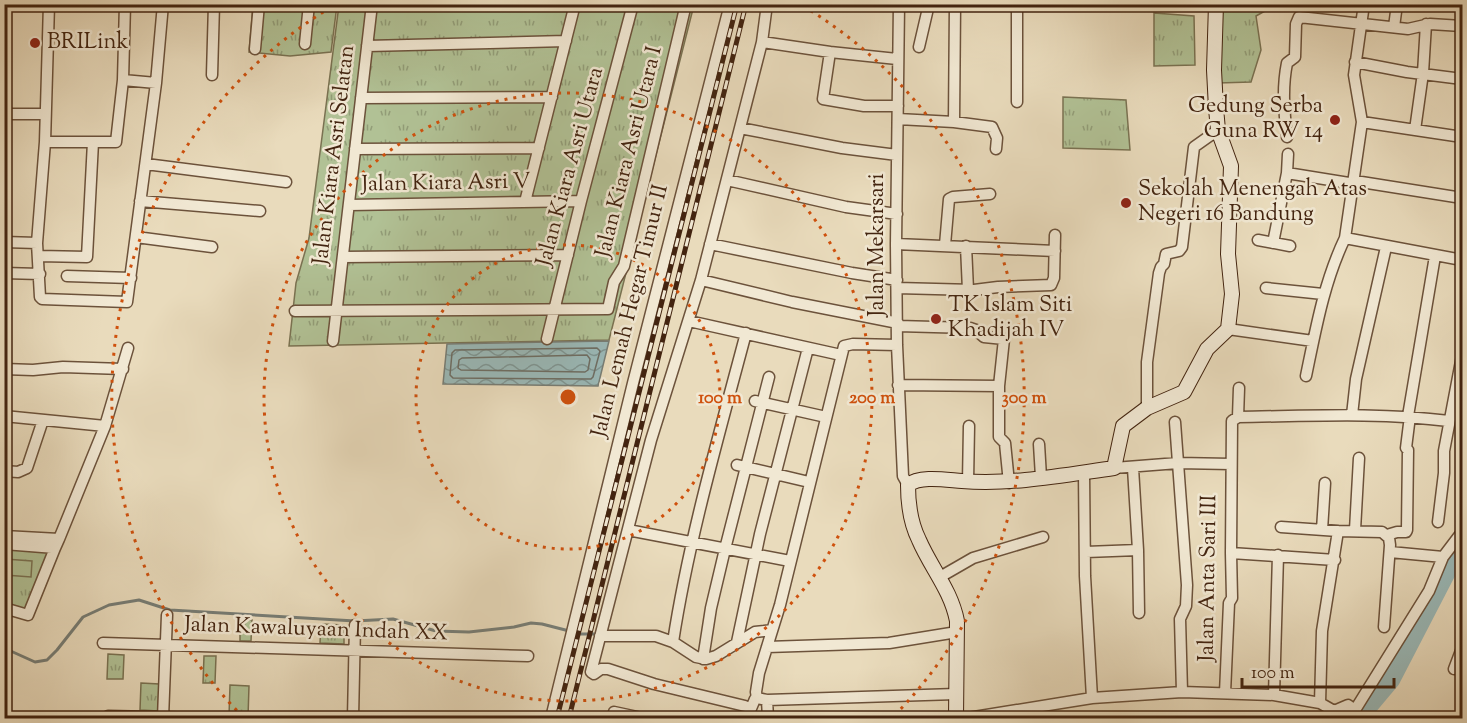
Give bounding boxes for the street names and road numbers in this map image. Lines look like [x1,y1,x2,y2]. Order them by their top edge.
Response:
street label: Jalan Kiara Asri Selatan [306,43,364,268]
street label: Jalan Kiara Asri Utara I [588,43,672,262]
street label: Jalan Kiara Asri Utara [529,64,613,271]
street label: Jalan Kiara Asri V [360,167,531,201]
street label: Jalan Mekarsari [862,173,894,318]
street label: Jalan Lemah Hegar Timur II [584,181,678,442]
street label: Jalan Anta Sari III [1192,494,1226,663]
street label: Jalan Kawaluyaan Indah XX [183,609,449,651]

